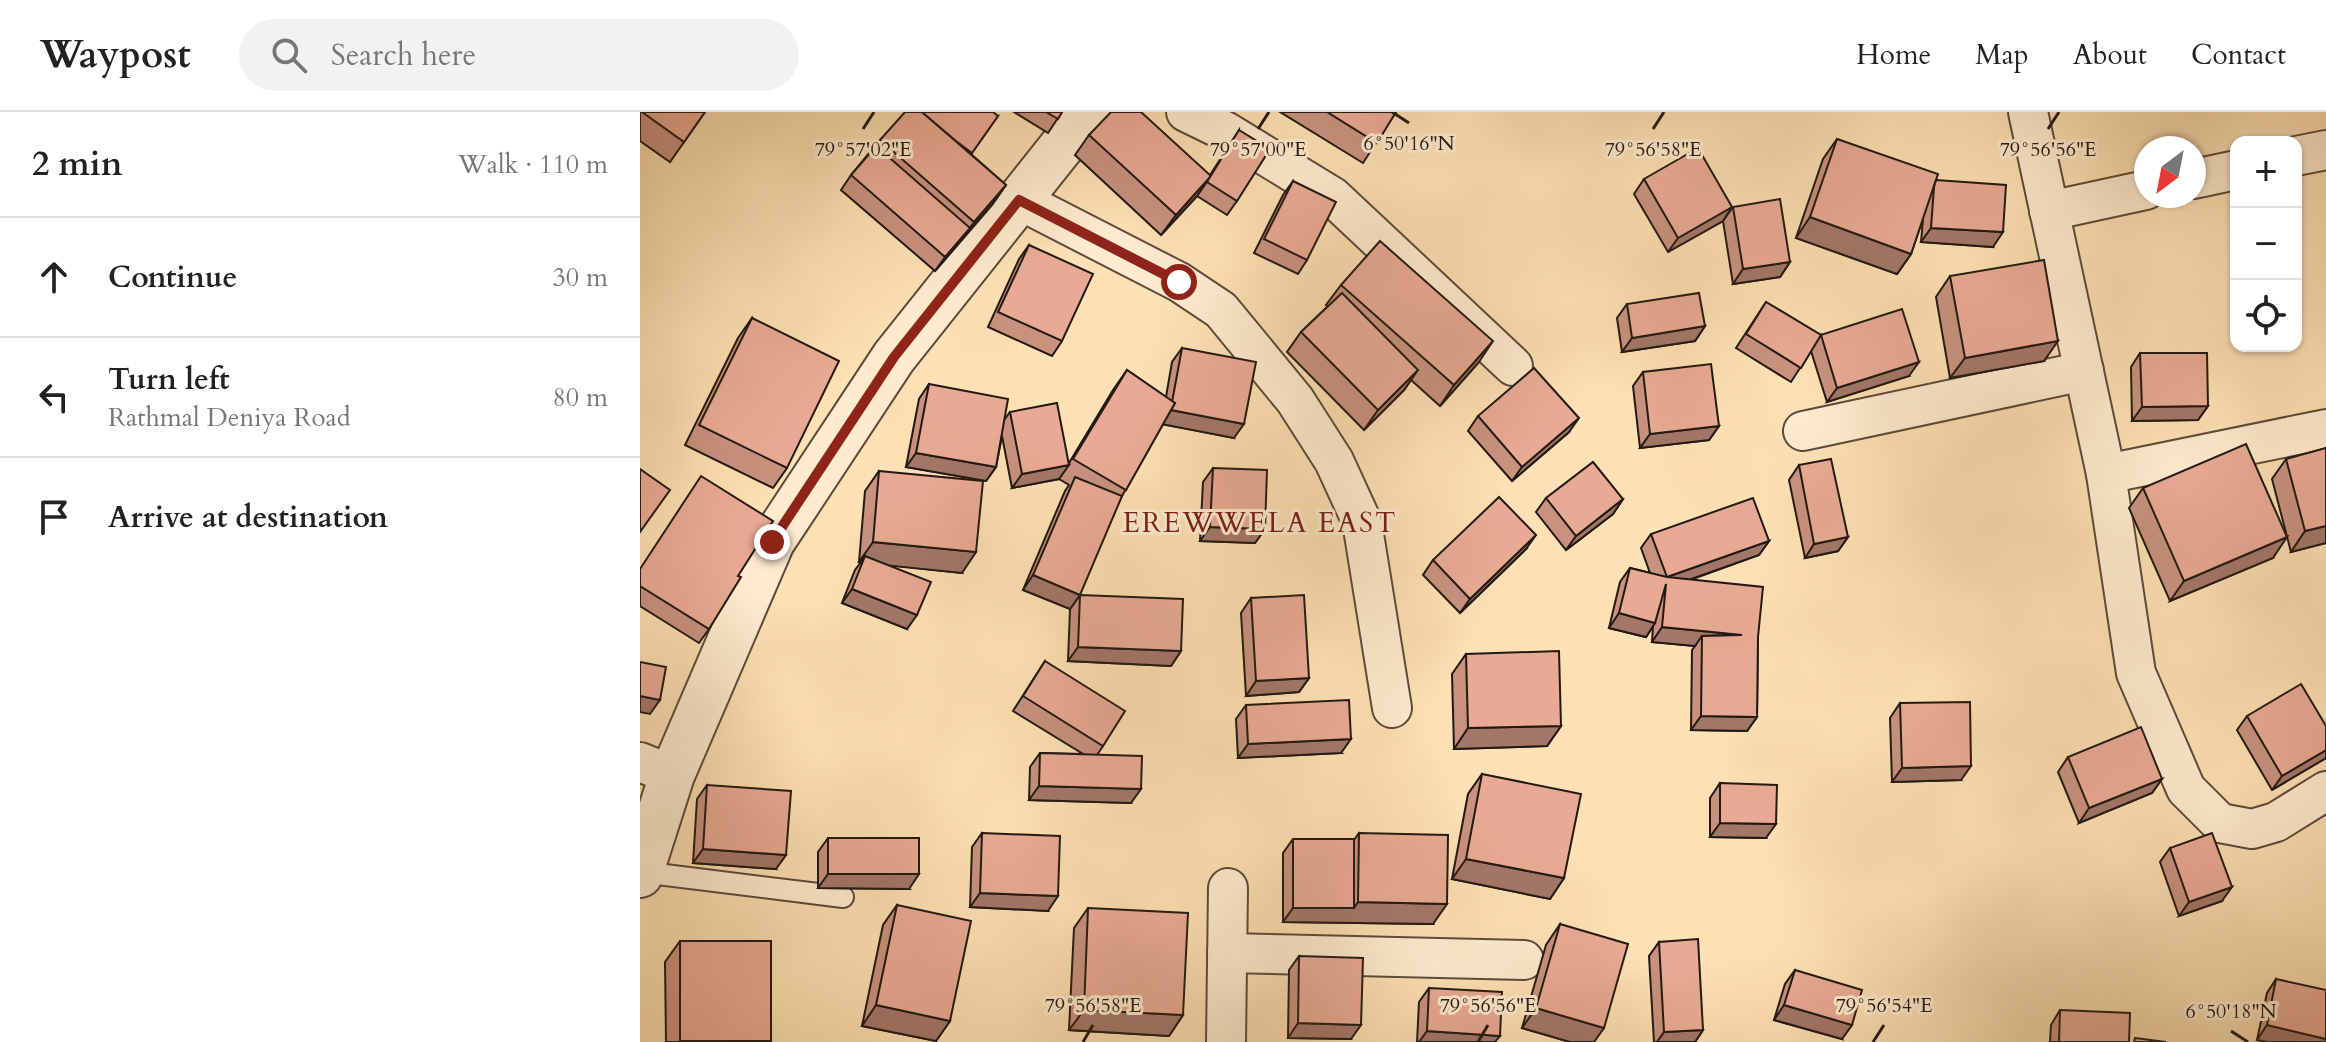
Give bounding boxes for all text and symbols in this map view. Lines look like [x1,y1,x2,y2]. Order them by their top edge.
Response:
search box [239,19,799,91]
text: Waypost [40,29,191,81]
icon: search [267,33,311,77]
text: Search here [331,35,476,76]
text: Home [1856,36,1931,74]
text: Map [1975,36,2029,74]
text: About [2073,36,2147,74]
text: Contact [2191,36,2286,74]
text: 6°50'16"N [1363,130,1455,157]
text: 79°57'02"E [815,136,911,163]
text: 79°57'00"E [1210,136,1306,163]
text: 79°56'58"E [1605,136,1701,163]
text: 79°56'56"E [2000,136,2096,163]
north arrow [2134,136,2206,208]
map controls [2230,136,2302,352]
button: + [2230,136,2302,208]
text: 2 min [32,141,123,187]
text: Walk · 110 m [458,147,608,182]
button: − [2230,208,2302,280]
icon: ahead [32,255,76,299]
text: Continue [108,257,237,298]
text: 30 m [552,260,608,295]
route start [1161,264,1197,300]
button: locate [2230,280,2302,352]
text: Turn left [108,359,230,400]
icon: left [32,375,76,419]
text: 80 m [552,380,608,415]
text: Rathmal Deniya Road [108,400,351,435]
icon: arrive [32,495,76,539]
text: Arrive at destination [108,497,388,538]
district label: EREWWELA EAST [1122,504,1398,542]
route end [754,524,790,560]
text: 79°56'58"E [1045,992,1141,1019]
text: 79°56'56"E [1440,992,1536,1019]
text: 79°56'54"E [1836,992,1932,1019]
text: 6°50'18"N [2185,998,2277,1025]

